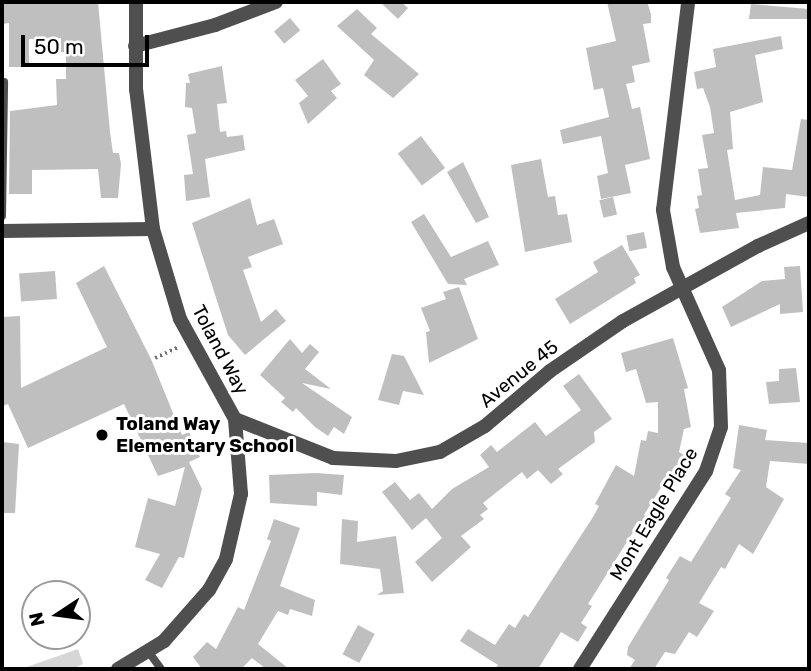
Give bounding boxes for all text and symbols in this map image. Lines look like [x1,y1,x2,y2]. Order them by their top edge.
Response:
scale bar [24,21,152,65]
text: 50 m [34,34,84,59]
street label: Toland Way [187,301,253,399]
street label: Avenue 45 [475,335,563,413]
place label: Toland Way Elementary School [116,413,295,457]
marker: Toland Way Elementary School [94,427,110,443]
street label: Mont Eagle Place [605,443,703,585]
north arrow [21,580,91,650]
text: N [24,610,50,629]

